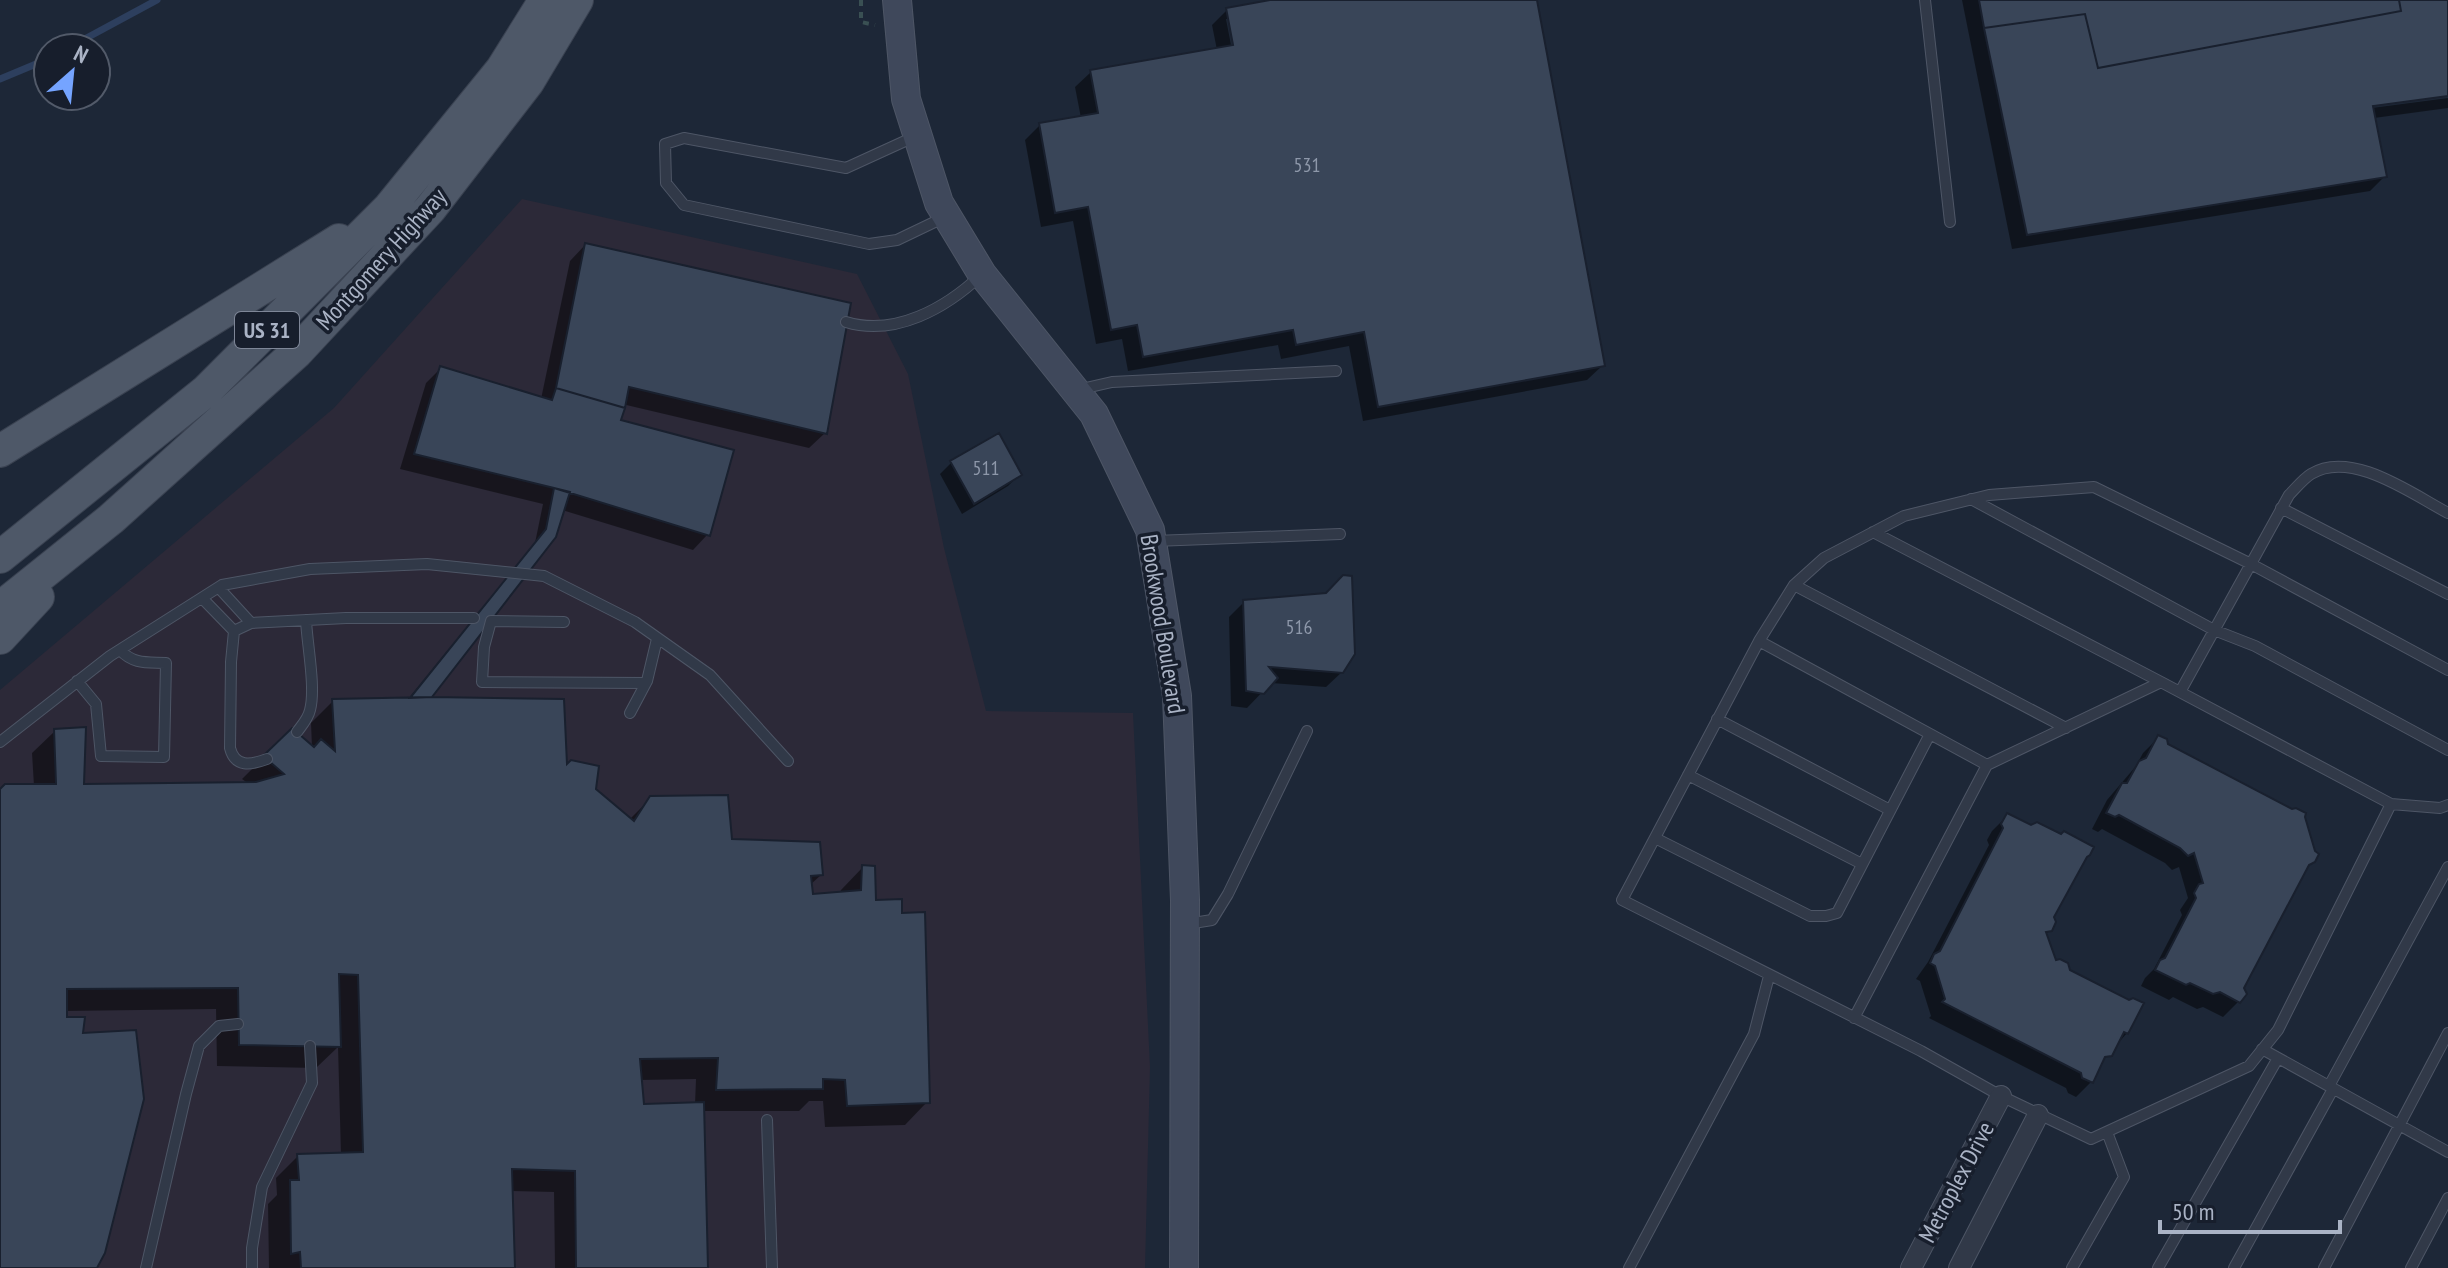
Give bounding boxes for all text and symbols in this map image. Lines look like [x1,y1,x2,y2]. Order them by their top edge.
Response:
north arrow [32,32,112,112]
text: N [69,39,93,69]
house number: 531 [1294,152,1321,178]
street label: Montgomery Highway [309,182,453,336]
road number: US 31 [235,312,299,348]
house number: 511 [973,455,1000,481]
street label: Brookwood Boulevard [1134,532,1192,716]
house number: 516 [1286,614,1313,640]
street label: Metroplex Drive [1911,1116,2001,1248]
scale bar [2160,1184,2340,1234]
text: 50 m [2172,1196,2214,1227]

